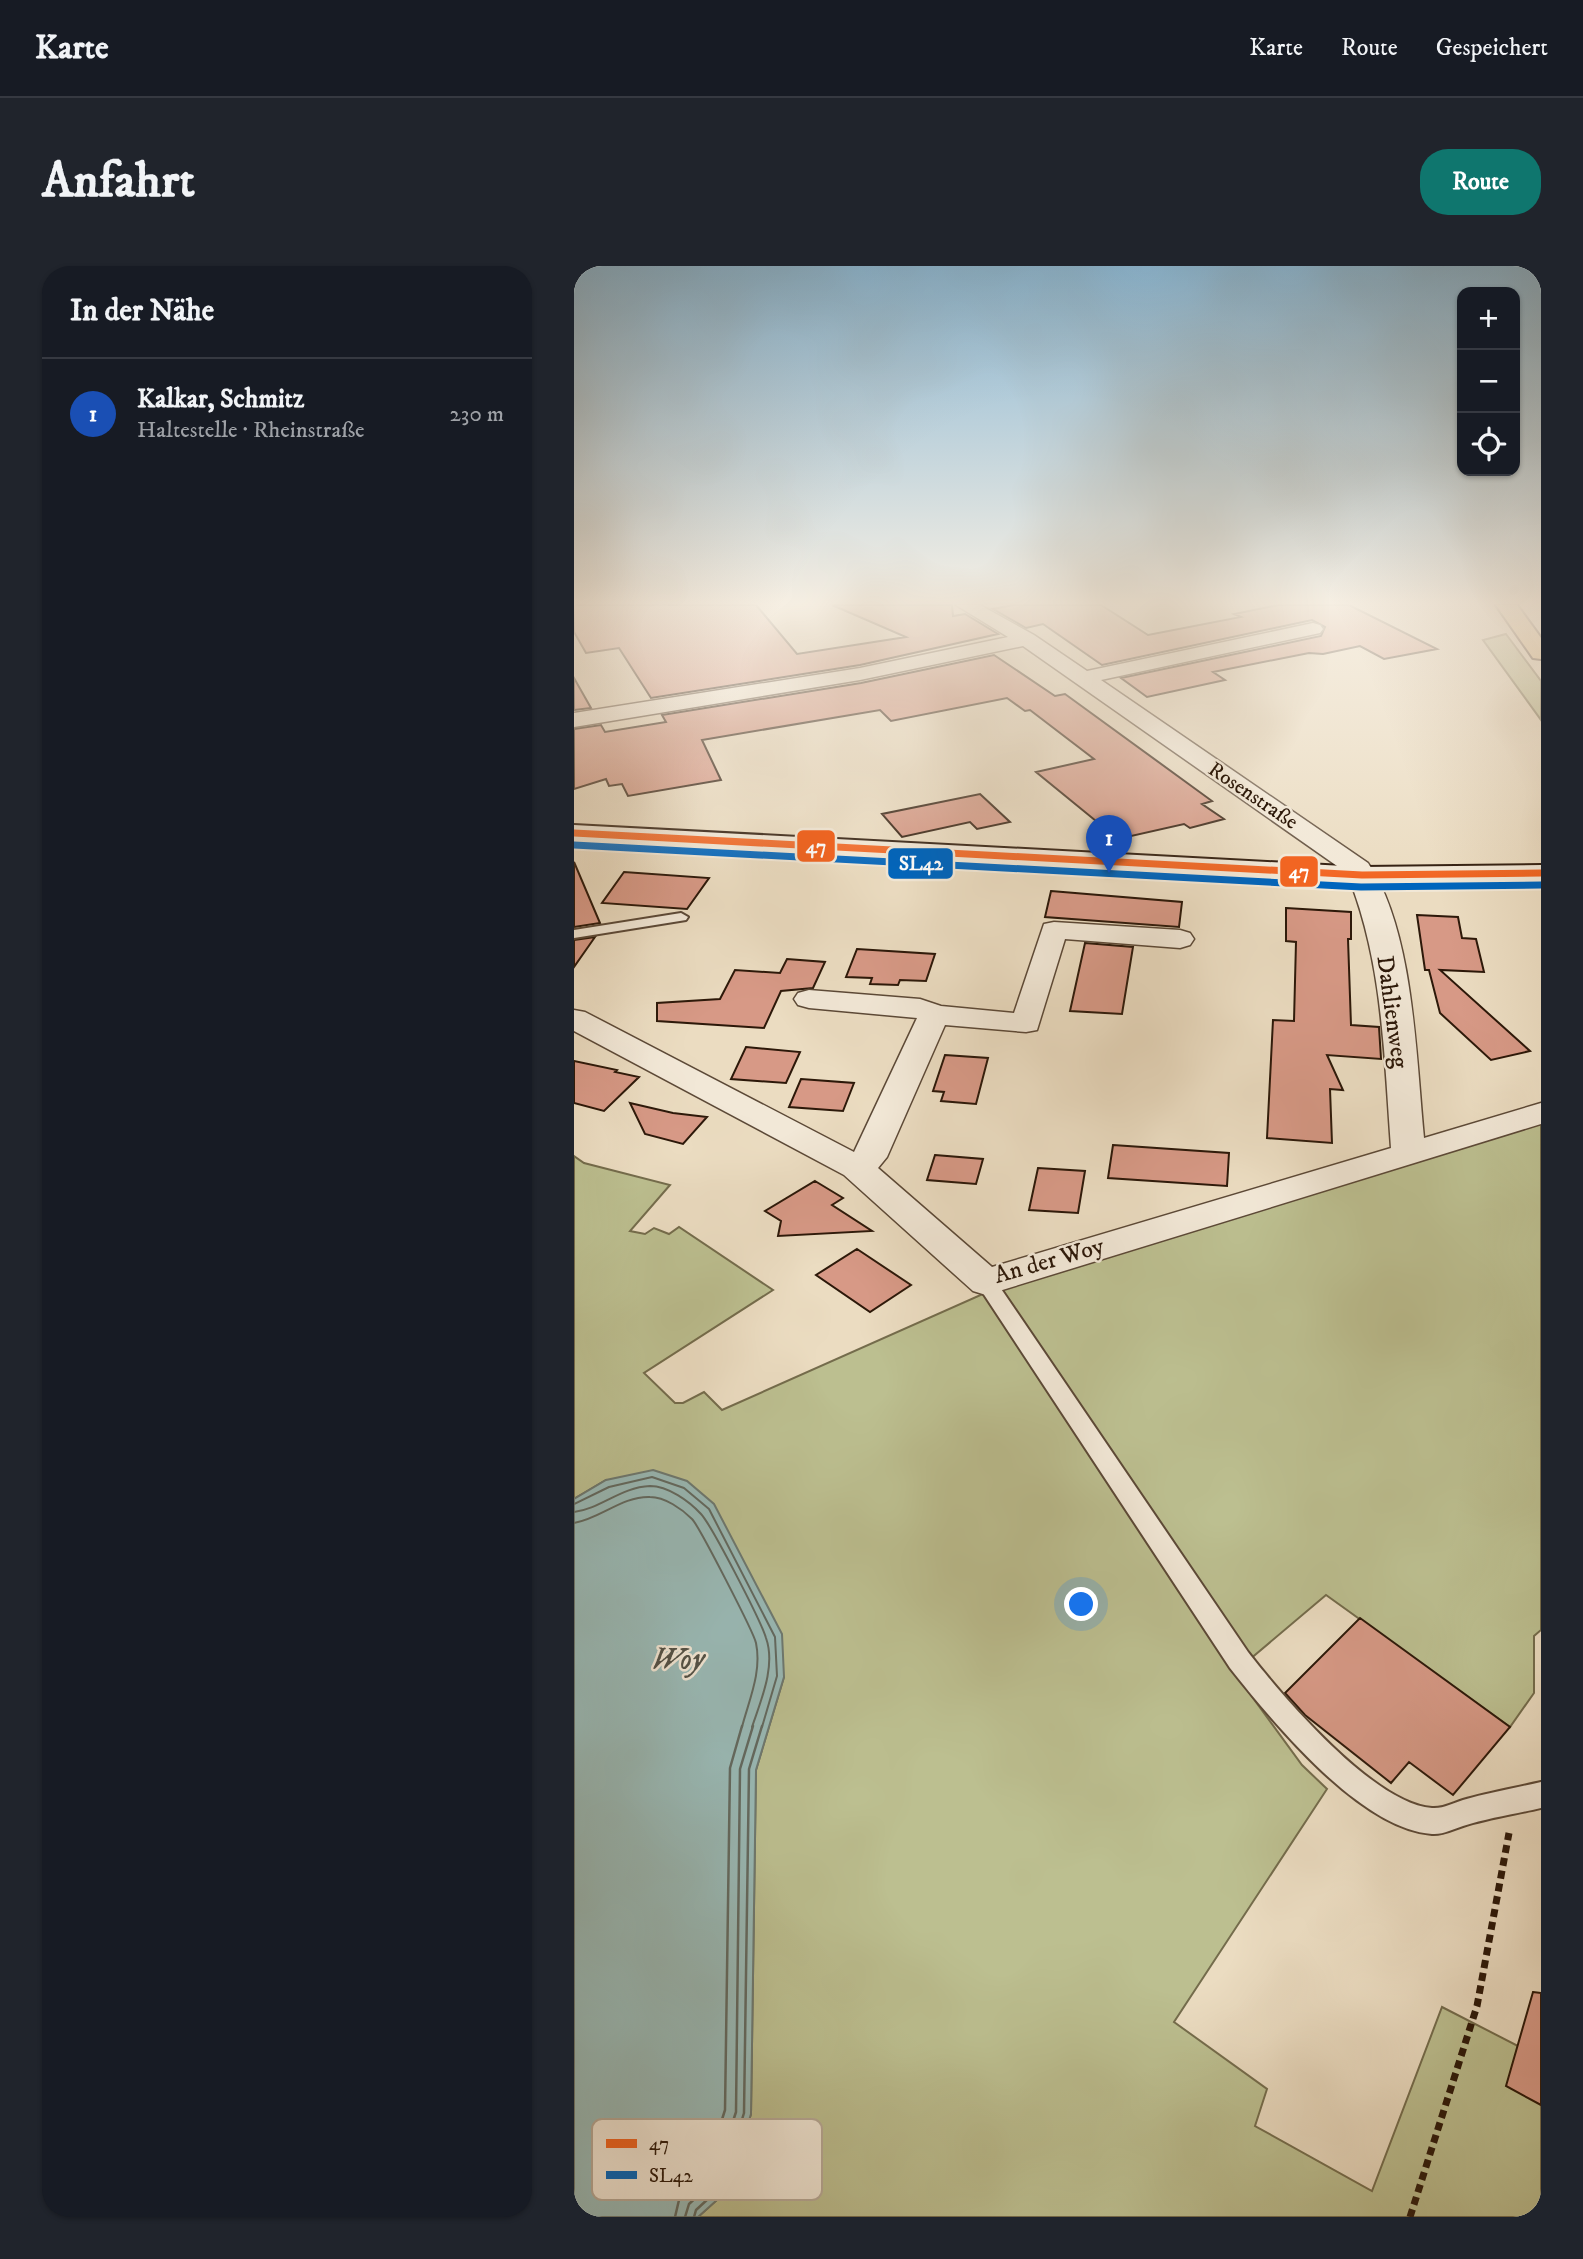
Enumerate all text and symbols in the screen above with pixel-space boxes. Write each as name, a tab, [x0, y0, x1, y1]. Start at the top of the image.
text: Karte	[35, 28, 109, 69]
text: Karte	[1249, 33, 1303, 63]
text: Route	[1341, 33, 1398, 63]
text: Gespeichert	[1436, 33, 1548, 63]
button: Route	[1420, 149, 1541, 215]
text: Anfahrt	[42, 151, 195, 213]
map controls	[1457, 287, 1520, 476]
button: +	[1457, 287, 1520, 350]
text: In der Nähe	[70, 293, 214, 330]
button: −	[1457, 350, 1520, 413]
text: Kalkar, Schmitz	[137, 383, 304, 416]
text: 1	[89, 400, 97, 429]
text: 230 m	[450, 400, 504, 429]
button: locate	[1457, 413, 1520, 476]
text: Haltestelle · Rheinstraße	[137, 416, 365, 445]
street label: Rosenstraße	[1203, 757, 1303, 836]
pin: 1	[1086, 815, 1132, 873]
line badge: 47	[796, 829, 836, 863]
text: 47	[806, 836, 826, 859]
line badge: SL42	[887, 847, 954, 880]
text: SL42	[899, 853, 944, 876]
line badge: 47	[1279, 855, 1319, 888]
text: 47	[1289, 861, 1309, 884]
street label: Dahlienweg	[1369, 954, 1415, 1071]
street label: An der Woy	[991, 1231, 1108, 1291]
your location	[1064, 1587, 1098, 1621]
water label: Woy	[651, 1640, 707, 1680]
legend	[592, 2119, 822, 2200]
text: 47	[649, 2133, 669, 2156]
text: SL42	[649, 2165, 694, 2188]

